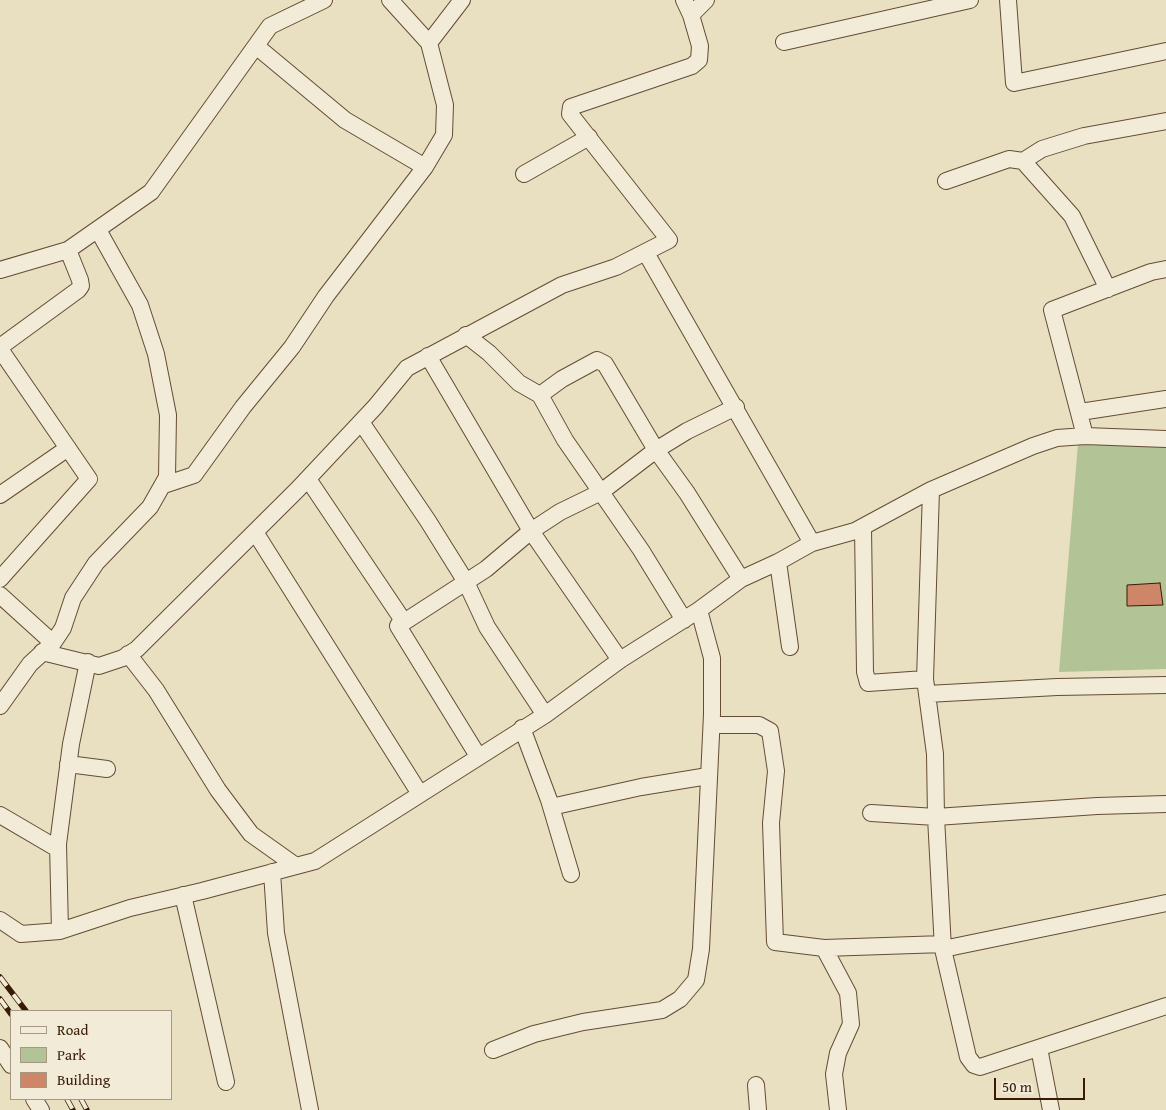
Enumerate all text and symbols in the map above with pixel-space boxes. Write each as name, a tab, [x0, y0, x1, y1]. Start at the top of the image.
legend	[10, 1010, 172, 1100]
text: Road	[57, 1019, 88, 1040]
text: Park	[57, 1044, 86, 1065]
scale bar	[996, 1068, 1087, 1100]
text: Building	[57, 1069, 110, 1090]
text: 50 m	[1002, 1076, 1032, 1097]

